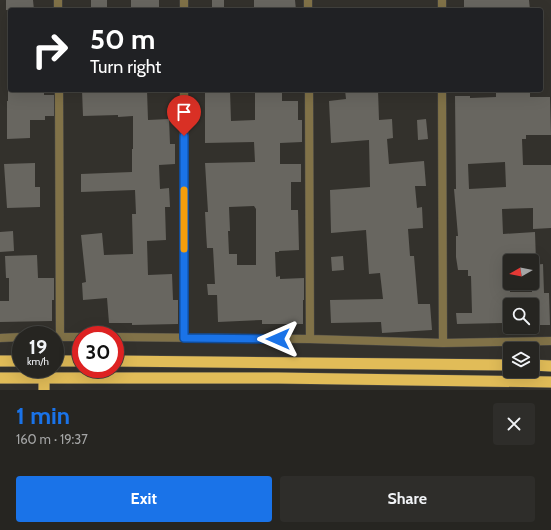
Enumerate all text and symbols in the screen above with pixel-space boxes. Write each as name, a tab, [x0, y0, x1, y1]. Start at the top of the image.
text: 50 m	[90, 22, 155, 56]
icon: right	[24, 24, 76, 76]
text: Turn right	[90, 56, 161, 78]
pin	[167, 95, 201, 136]
icon: arrive	[173, 101, 195, 123]
north arrow	[503, 254, 539, 290]
map controls	[503, 254, 539, 378]
button: search	[503, 298, 539, 334]
position arrow	[257, 318, 299, 360]
speed limit sign: 30	[72, 326, 124, 378]
text: 19	[29, 335, 47, 359]
button: layers	[503, 342, 539, 378]
text: km/h	[27, 355, 49, 368]
text: 1 min	[16, 401, 70, 430]
button: close	[493, 403, 535, 445]
text: 160 m · 19:37	[16, 431, 88, 447]
button: Exit	[16, 476, 272, 522]
button: Share	[280, 476, 535, 522]

